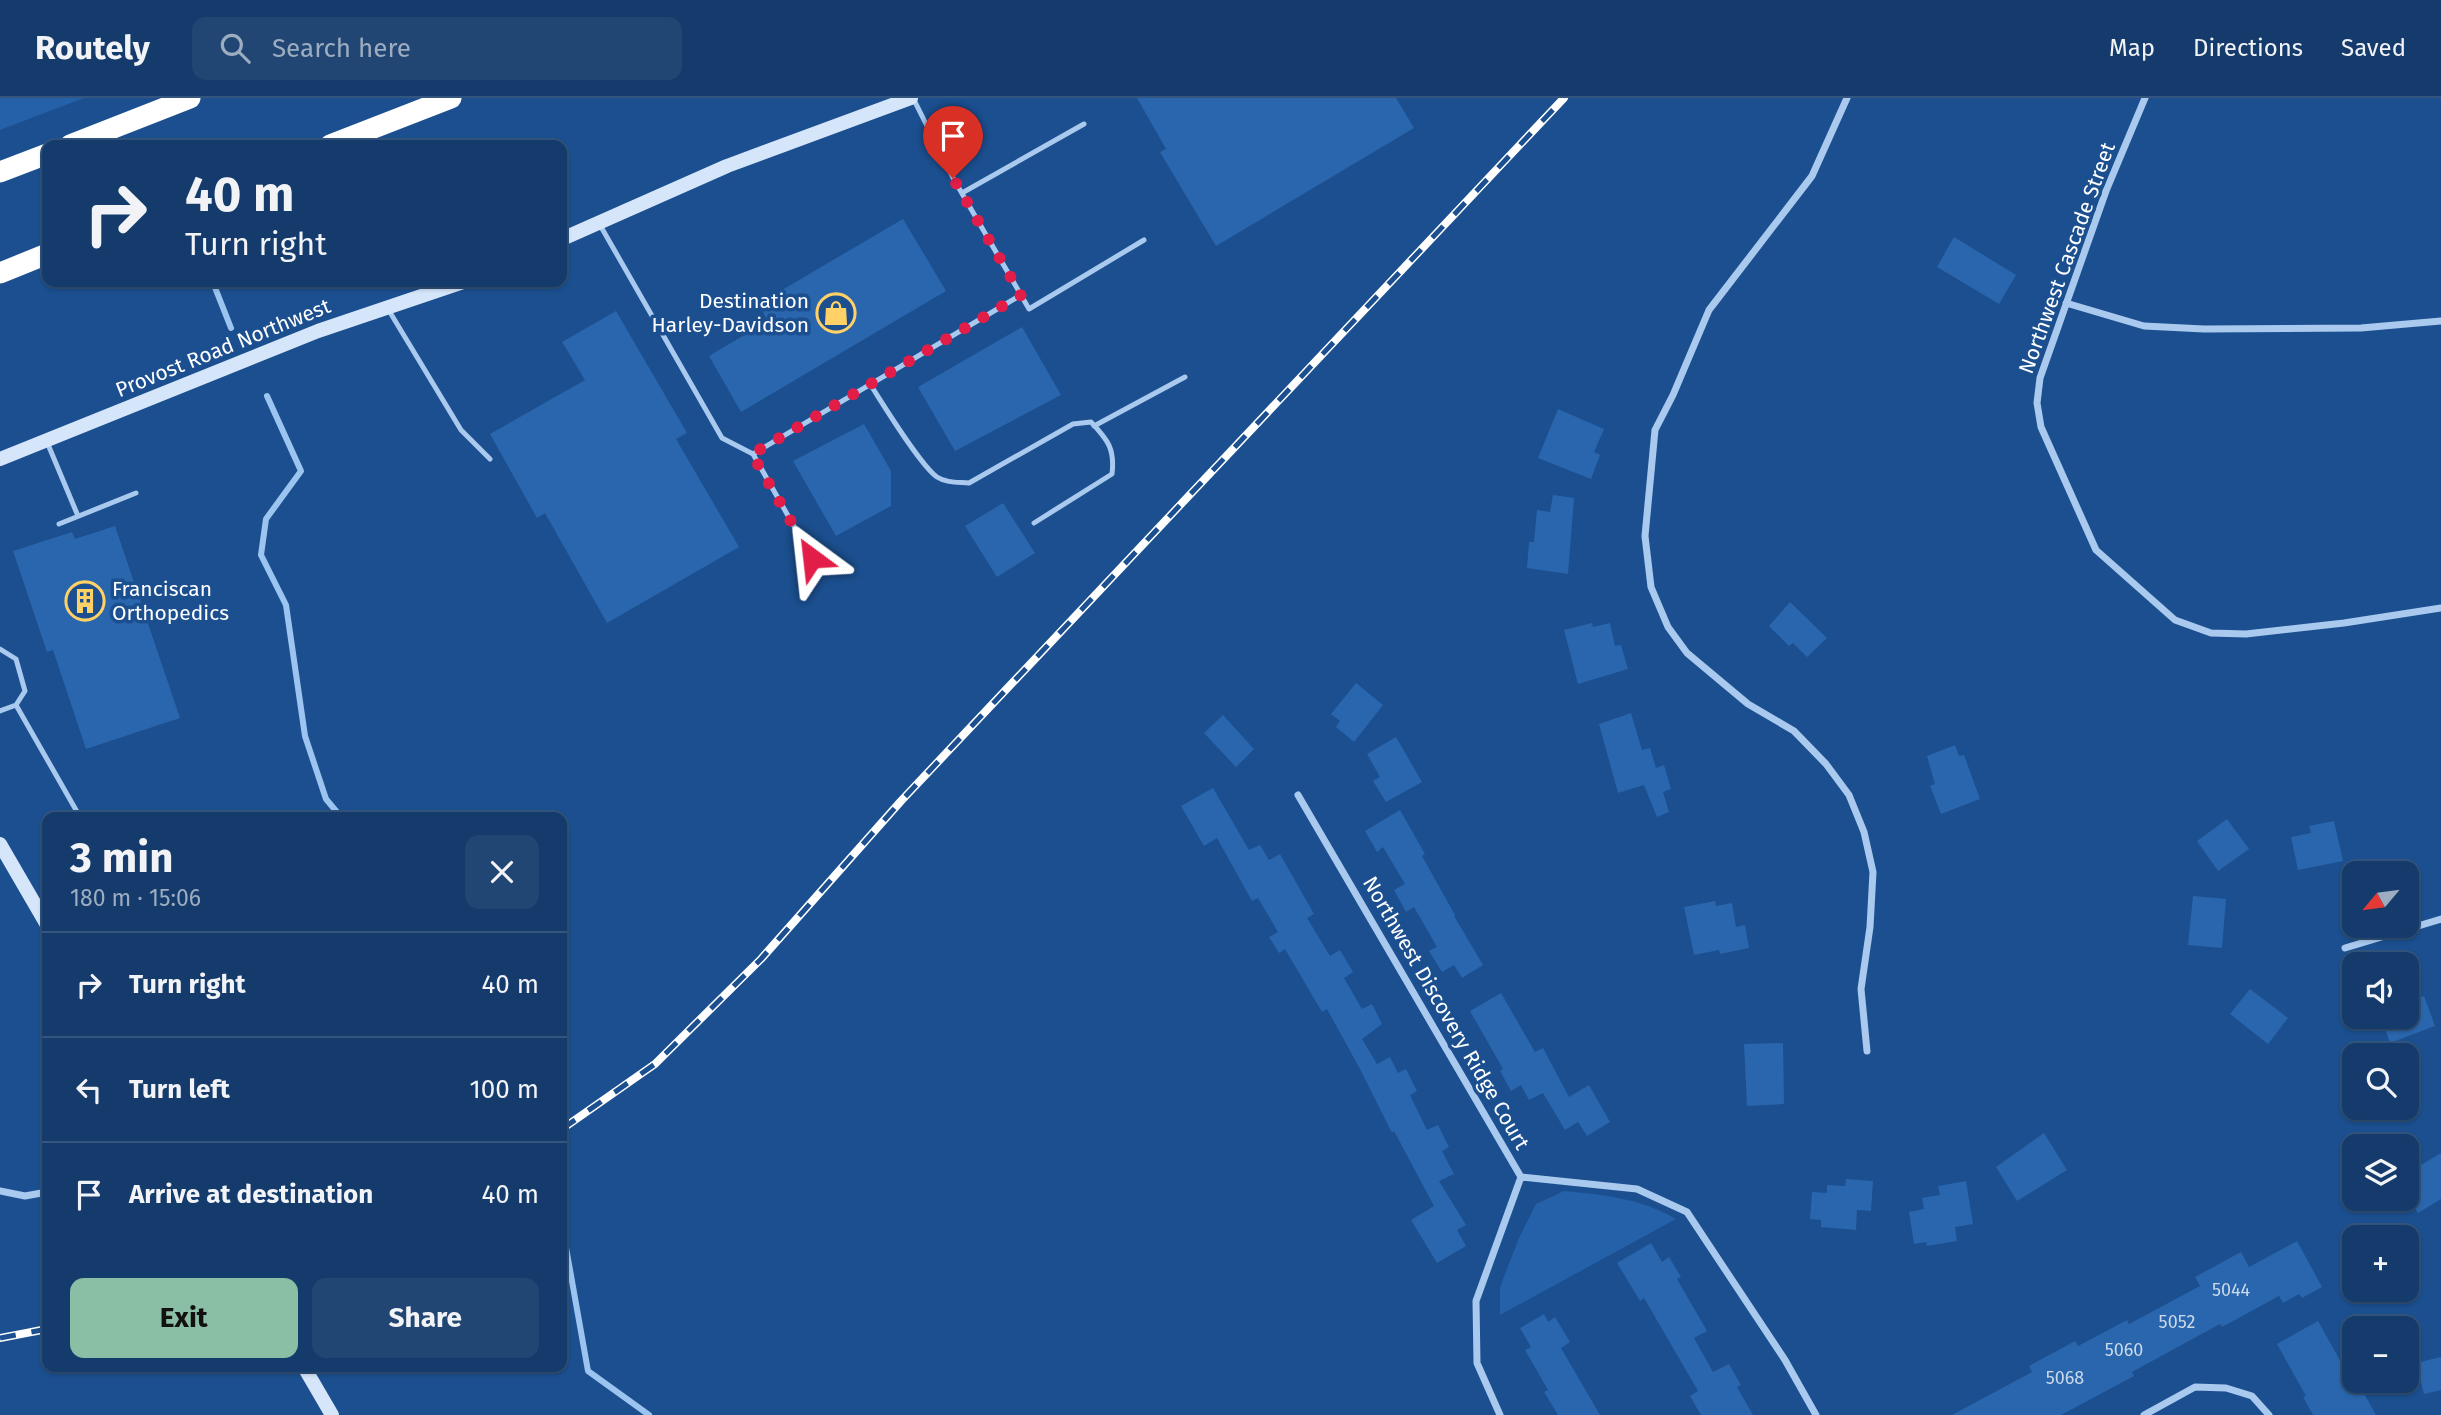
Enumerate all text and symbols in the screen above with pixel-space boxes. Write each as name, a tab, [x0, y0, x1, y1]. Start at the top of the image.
search box	[192, 17, 682, 80]
text: Routely	[35, 28, 150, 68]
icon: search	[216, 29, 254, 67]
text: Search here	[272, 33, 411, 64]
text: Map	[2109, 34, 2155, 62]
text: Directions	[2193, 34, 2303, 62]
text: Saved	[2341, 34, 2406, 62]
pin	[923, 106, 983, 178]
icon: arrive	[934, 117, 972, 155]
street label: Northwest Cascade Street	[2013, 138, 2121, 377]
text: 40 m	[185, 165, 294, 224]
icon: right	[70, 168, 161, 259]
text: Turn right	[185, 225, 327, 263]
place label: Destination Harley-Davidson	[652, 288, 809, 338]
shop icon: Destination Harley-Davidson	[815, 292, 857, 334]
street label: Provost Road Northwest	[112, 293, 335, 403]
position arrow	[775, 521, 849, 595]
place label: Franciscan Orthopedics	[112, 576, 229, 626]
building icon: Franciscan Orthopedics	[64, 580, 106, 622]
text: 3 min	[70, 833, 173, 883]
button: close	[465, 835, 539, 909]
north arrow	[2342, 861, 2418, 938]
map controls	[2342, 861, 2419, 1393]
street label: Northwest Discovery Ridge Court	[1357, 872, 1535, 1155]
text: 180 m · 15:06	[70, 884, 201, 912]
button: sound	[2342, 952, 2419, 1029]
icon: right	[70, 966, 108, 1004]
text: Turn right	[129, 969, 246, 1000]
text: 40 m	[481, 969, 539, 1000]
button: search	[2342, 1043, 2419, 1120]
icon: left	[70, 1071, 108, 1109]
text: Turn left	[129, 1074, 230, 1105]
text: 100 m	[470, 1074, 539, 1105]
button: layers	[2342, 1134, 2419, 1211]
icon: arrive	[70, 1176, 108, 1214]
text: Arrive at destination	[129, 1179, 373, 1210]
text: 40 m	[481, 1179, 539, 1210]
button: +	[2342, 1225, 2419, 1302]
button: Exit	[70, 1278, 298, 1358]
button: Share	[312, 1278, 539, 1358]
house number: 5044	[2212, 1279, 2251, 1301]
house number: 5052	[2159, 1311, 2195, 1333]
button: −	[2342, 1316, 2419, 1393]
house number: 5060	[2105, 1339, 2143, 1361]
house number: 5068	[2046, 1367, 2084, 1389]

